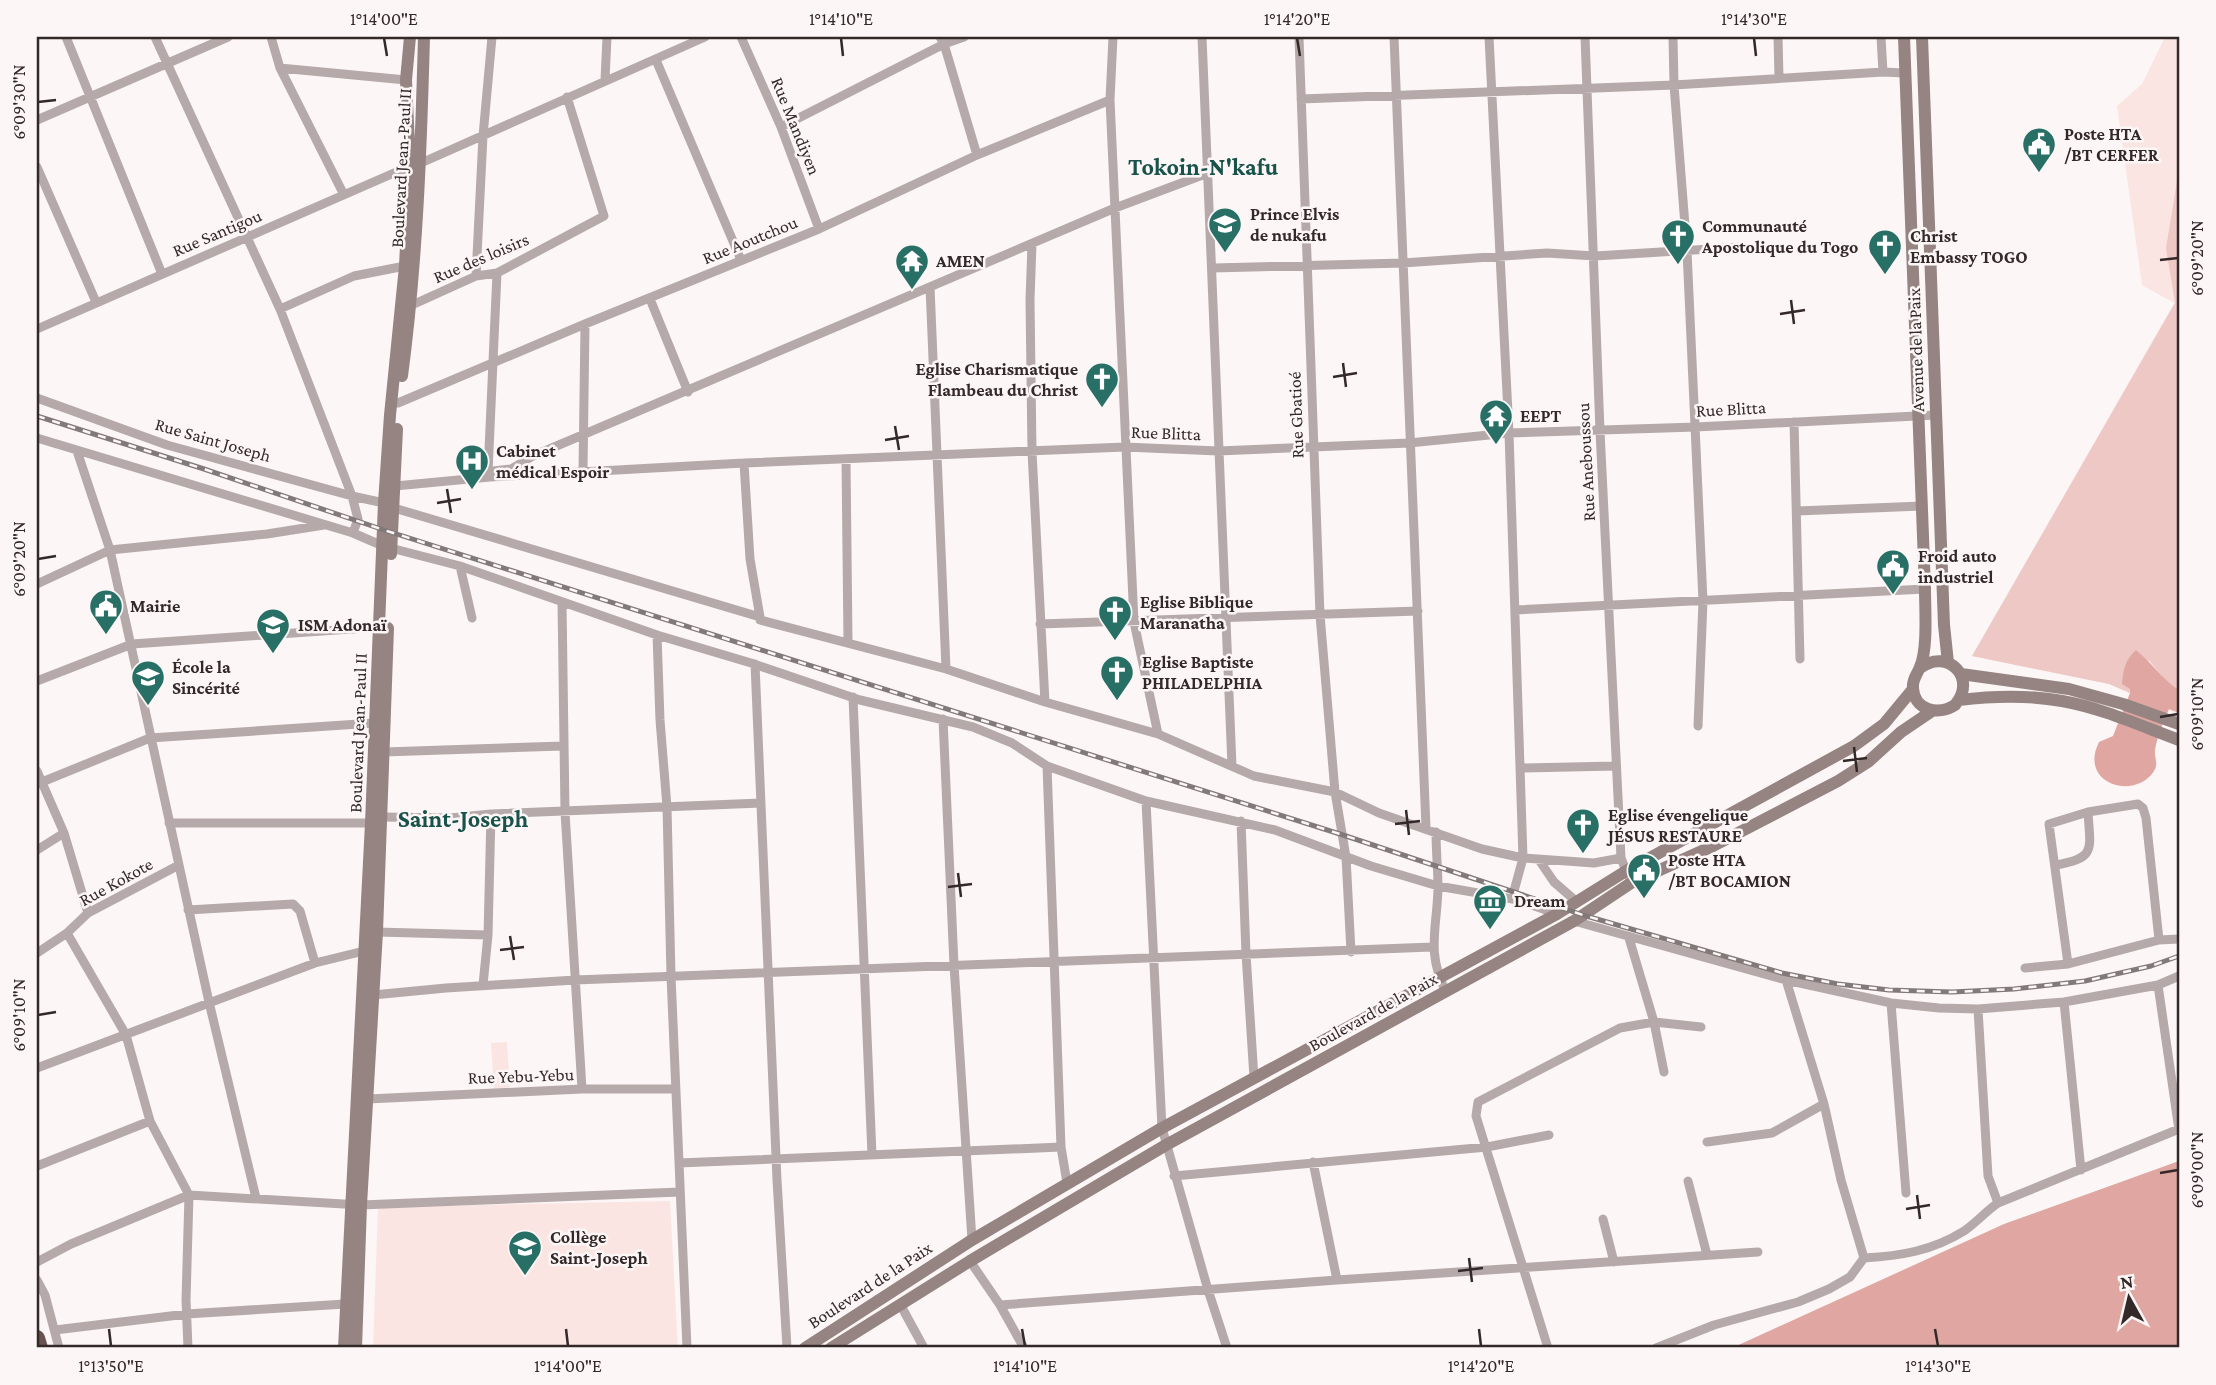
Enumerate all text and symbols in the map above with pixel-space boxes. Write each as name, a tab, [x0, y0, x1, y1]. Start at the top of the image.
text: 1°14'00"E	[350, 9, 418, 29]
text: 1°14'10"E	[809, 9, 873, 29]
text: 1°14'20"E	[1264, 9, 1331, 29]
text: 1°14'30"E	[1721, 9, 1787, 29]
text: 6°09'30"N	[9, 64, 29, 140]
street label: Rue Mandiyen	[767, 74, 825, 178]
street label: Boulevard Jean-Paul II	[387, 88, 415, 248]
place label: Poste HTA /BT CERFER	[2064, 124, 2160, 165]
public building icon: Poste HTA /BT CERFER	[2020, 125, 2058, 174]
district label: Tokoin-N'kafu	[1128, 153, 1278, 180]
place label: Prince Elvis de nukafu	[1250, 204, 1339, 245]
street label: Rue Santigou	[169, 205, 265, 261]
school or university icon: Prince Elvis de nukafu	[1206, 205, 1244, 254]
street label: Rue Aoutchou	[700, 212, 801, 268]
place label: Communauté Apostolique du Togo	[1701, 216, 1858, 257]
church icon: Communauté Apostolique du Togo	[1659, 217, 1697, 266]
text: 6°09'20"N	[2187, 220, 2207, 296]
place label: Christ Embassy TOGO	[1910, 226, 2028, 267]
church icon: Christ Embassy TOGO	[1866, 227, 1904, 276]
street label: Rue des loisirs	[430, 229, 532, 287]
temple icon: AMEN	[893, 242, 931, 291]
place label: AMEN	[935, 251, 985, 271]
street label: Avenue de la Paix	[1904, 287, 1928, 412]
place label: Eglise Charismatique Flambeau du Christ	[915, 359, 1079, 400]
church icon: Eglise Charismatique Flambeau du Christ	[1083, 360, 1121, 409]
street label: Rue Gbatioé	[1284, 371, 1308, 459]
temple icon: EEPT	[1477, 397, 1515, 446]
street label: Rue Blitta	[1696, 397, 1766, 421]
street label: Rue Aneboussou	[1573, 402, 1599, 522]
place label: EEPT	[1520, 406, 1561, 426]
street label: Rue Saint Joseph	[153, 414, 273, 466]
street label: Rue Blitta	[1131, 422, 1201, 444]
place label: Cabinet médical Espoir	[496, 441, 609, 482]
hospital icon: Cabinet médical Espoir	[453, 442, 491, 491]
text: 6°09'20"N	[9, 521, 29, 597]
place label: Froid auto industriel	[1918, 546, 1997, 587]
public building icon: Froid auto industriel	[1874, 547, 1912, 596]
public building icon: Mairie	[87, 587, 125, 636]
place label: Eglise Biblique Maranatha	[1140, 592, 1253, 633]
church icon: Eglise Biblique Maranatha	[1096, 593, 1134, 642]
place label: Mairie	[130, 596, 180, 616]
school or university icon: ISM Adonaï	[254, 606, 292, 655]
place label: ISM Adonaï	[298, 615, 387, 635]
place label: Eglise Baptiste PHILADELPHIA	[1142, 652, 1263, 693]
street label: Boulevard Jean-Paul II	[345, 653, 371, 813]
church icon: Eglise Baptiste PHILADELPHIA	[1098, 653, 1136, 702]
place label: École la Sincérité	[172, 657, 240, 698]
school or university icon: École la Sincérité	[129, 658, 167, 707]
text: 6°09'10"N	[2187, 677, 2207, 751]
district label: Saint-Joseph	[398, 805, 528, 832]
place label: Eglise évengelique JÉSUS RESTAURE	[1606, 805, 1748, 846]
church icon: Eglise évengelique JÉSUS RESTAURE	[1564, 806, 1602, 855]
place label: Poste HTA /BT BOCAMION	[1668, 850, 1791, 891]
public building icon: Poste HTA /BT BOCAMION	[1625, 851, 1663, 900]
street label: Rue Kokote	[76, 854, 156, 910]
museum icon: Dream	[1471, 882, 1509, 931]
place label: Dream	[1514, 891, 1566, 911]
street label: Boulevard de la Paix	[1305, 968, 1441, 1056]
text: 6°09'10"N	[9, 978, 29, 1052]
street label: Rue Yebu-Yebu	[467, 1064, 575, 1088]
text: 6°09'00"N	[2187, 1131, 2207, 1209]
place label: Collège Saint-Joseph	[550, 1227, 648, 1268]
school or university icon: Collège Saint-Joseph	[506, 1228, 544, 1277]
street label: Boulevard de la Paix	[804, 1237, 936, 1333]
north arrow	[2094, 1262, 2164, 1332]
text: N	[2119, 1270, 2135, 1293]
text: 1°13'50"E	[78, 1356, 144, 1376]
text: 1°14'00"E	[534, 1356, 602, 1376]
text: 1°14'10"E	[993, 1356, 1057, 1376]
text: 1°14'20"E	[1448, 1356, 1515, 1376]
text: 1°14'30"E	[1905, 1356, 1971, 1376]

